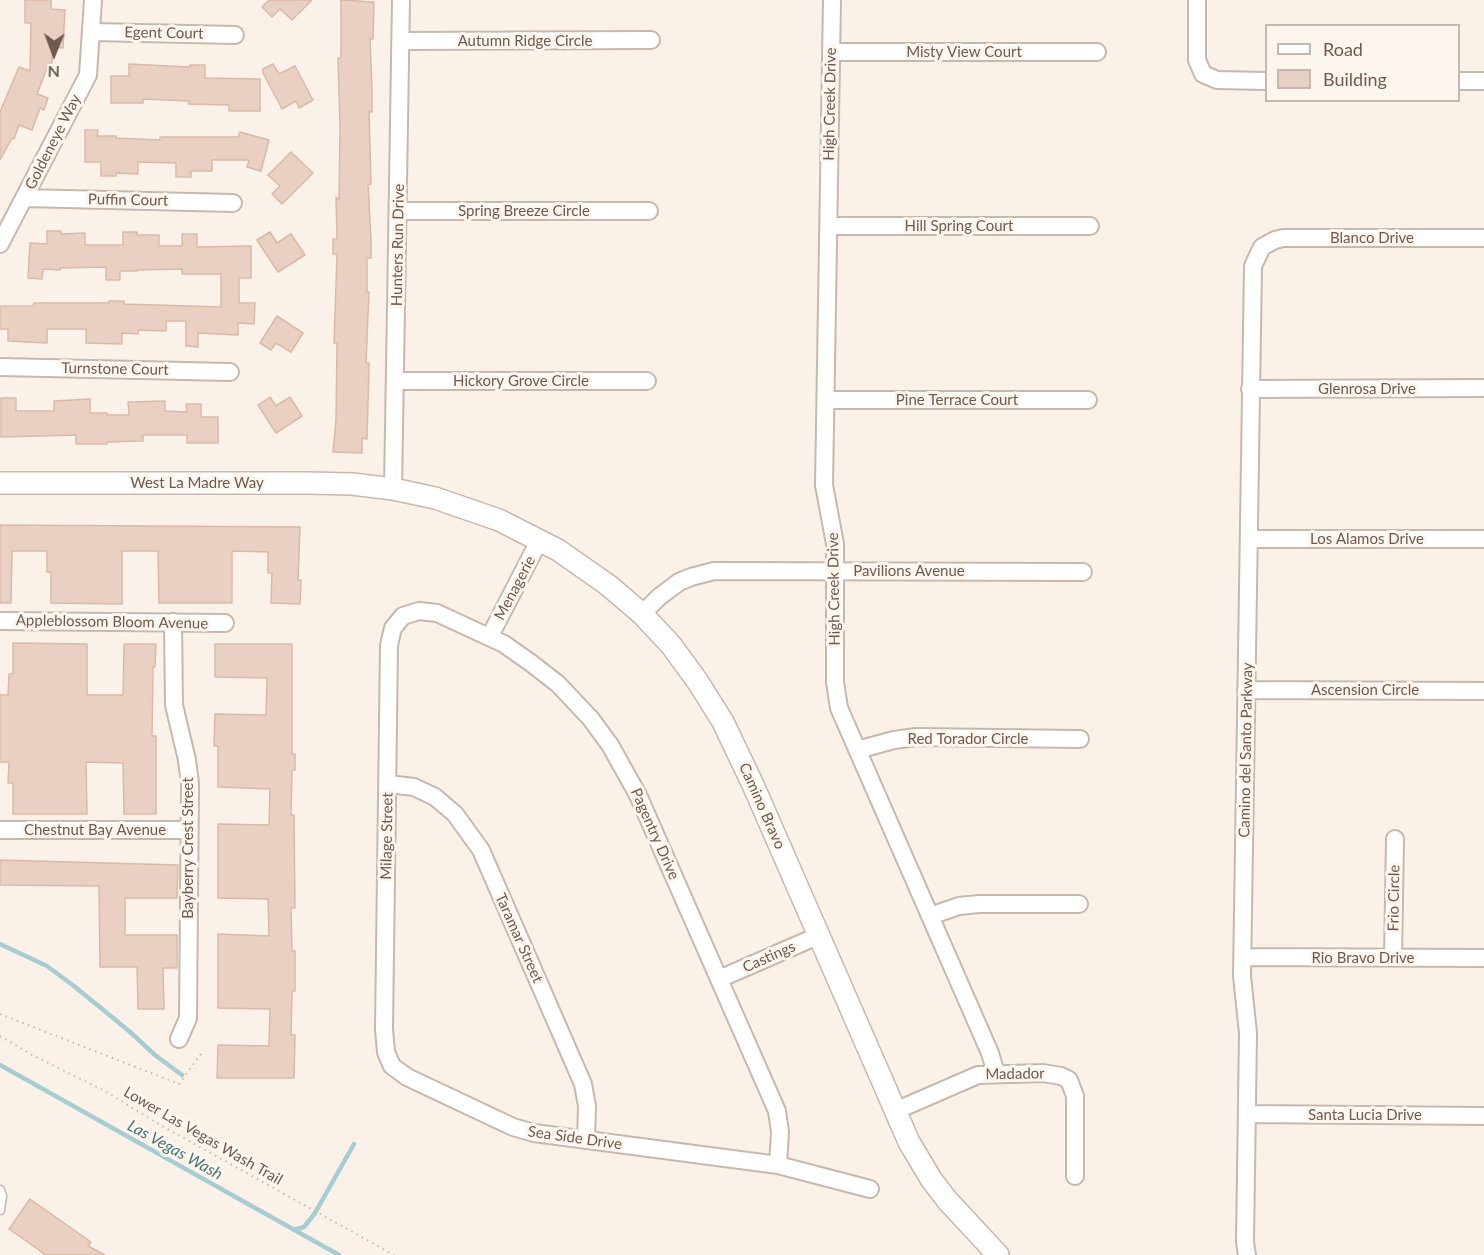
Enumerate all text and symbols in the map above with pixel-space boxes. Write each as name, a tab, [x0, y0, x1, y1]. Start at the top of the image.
street label: Egent Court	[124, 23, 204, 43]
north arrow	[24, 24, 84, 84]
legend	[1265, 24, 1460, 102]
street label: Autumn Ridge Circle	[458, 32, 592, 50]
text: Road	[1323, 38, 1363, 60]
street label: Misty View Court	[906, 43, 1022, 61]
street label: High Creek Drive	[820, 47, 840, 161]
text: N	[47, 63, 60, 82]
text: Building	[1323, 68, 1387, 90]
street label: Goldeneye Way	[21, 91, 85, 193]
street label: Hunters Run Drive	[388, 184, 408, 306]
street label: Puffin Court	[88, 190, 168, 210]
street label: Spring Breeze Circle	[458, 202, 590, 220]
street label: Hill Spring Court	[905, 217, 1013, 235]
street label: Blanco Drive	[1330, 229, 1414, 247]
street label: Turnstone Court	[61, 359, 169, 379]
street label: Hickory Grove Circle	[453, 372, 589, 390]
street label: Glenrosa Drive	[1318, 380, 1416, 398]
street label: Pine Terrace Court	[896, 391, 1018, 409]
street label: West La Madre Way	[130, 474, 264, 492]
street label: Los Alamos Drive	[1310, 530, 1424, 548]
street label: High Creek Drive	[824, 532, 844, 646]
street label: Menagerie	[491, 553, 539, 623]
street label: Pavilions Avenue	[853, 562, 965, 580]
street label: Appleblossom Bloom Avenue	[16, 611, 208, 633]
street label: Camino del Santo Parkway	[1235, 662, 1257, 838]
street label: Ascension Circle	[1311, 681, 1419, 699]
street label: Red Torador Circle	[908, 730, 1028, 748]
street label: Camino Bravo	[735, 760, 789, 852]
street label: Bayberry Crest Street	[179, 777, 197, 919]
street label: Pagentry Drive	[627, 785, 683, 883]
street label: Milage Street	[377, 792, 397, 880]
street label: Chestnut Bay Avenue	[24, 821, 166, 839]
street label: Frio Circle	[1384, 865, 1404, 931]
street label: Taramar Street	[491, 890, 547, 986]
street label: Castings	[740, 937, 798, 977]
street label: Rio Bravo Drive	[1311, 949, 1415, 967]
street label: Madador	[985, 1064, 1045, 1084]
street label: Lower Las Vegas Wash Trail	[120, 1083, 286, 1189]
street label: Santa Lucia Drive	[1308, 1106, 1422, 1124]
water label: Las Vegas Wash	[124, 1116, 226, 1184]
street label: Sea Side Drive	[527, 1122, 623, 1154]

